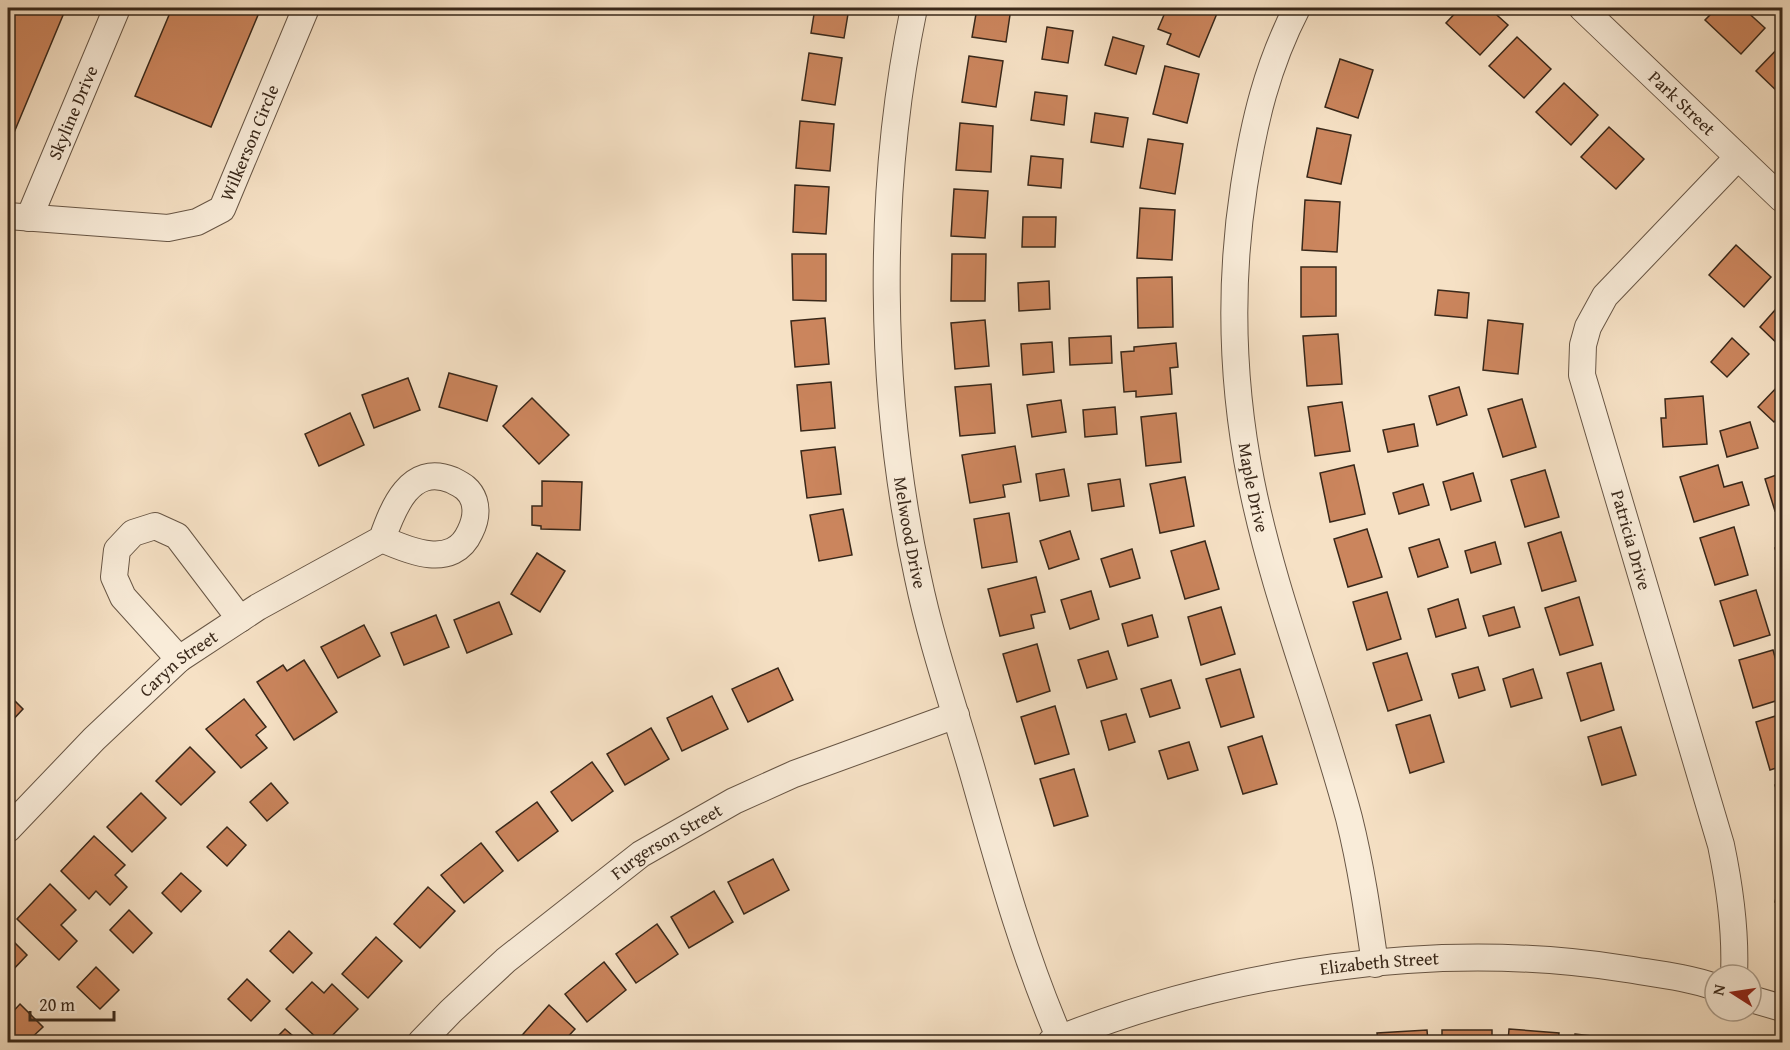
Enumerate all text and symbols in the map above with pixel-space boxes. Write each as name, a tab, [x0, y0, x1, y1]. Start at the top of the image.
street label: Skyline Drive	[41, 61, 104, 164]
street label: Park Street	[1642, 64, 1722, 142]
street label: Wilkerson Circle	[213, 80, 286, 205]
street label: Maple Drive	[1231, 441, 1276, 535]
street label: Melwood Drive	[887, 475, 934, 591]
street label: Patricia Drive	[1604, 487, 1659, 593]
street label: Caryn Street	[133, 623, 223, 703]
street label: Furgerson Street	[605, 796, 728, 886]
street label: Elizabeth Street	[1318, 944, 1440, 982]
north arrow	[1703, 963, 1763, 1023]
text: N	[1705, 982, 1731, 998]
scale bar	[30, 984, 114, 1022]
text: 20 m	[39, 991, 75, 1018]

